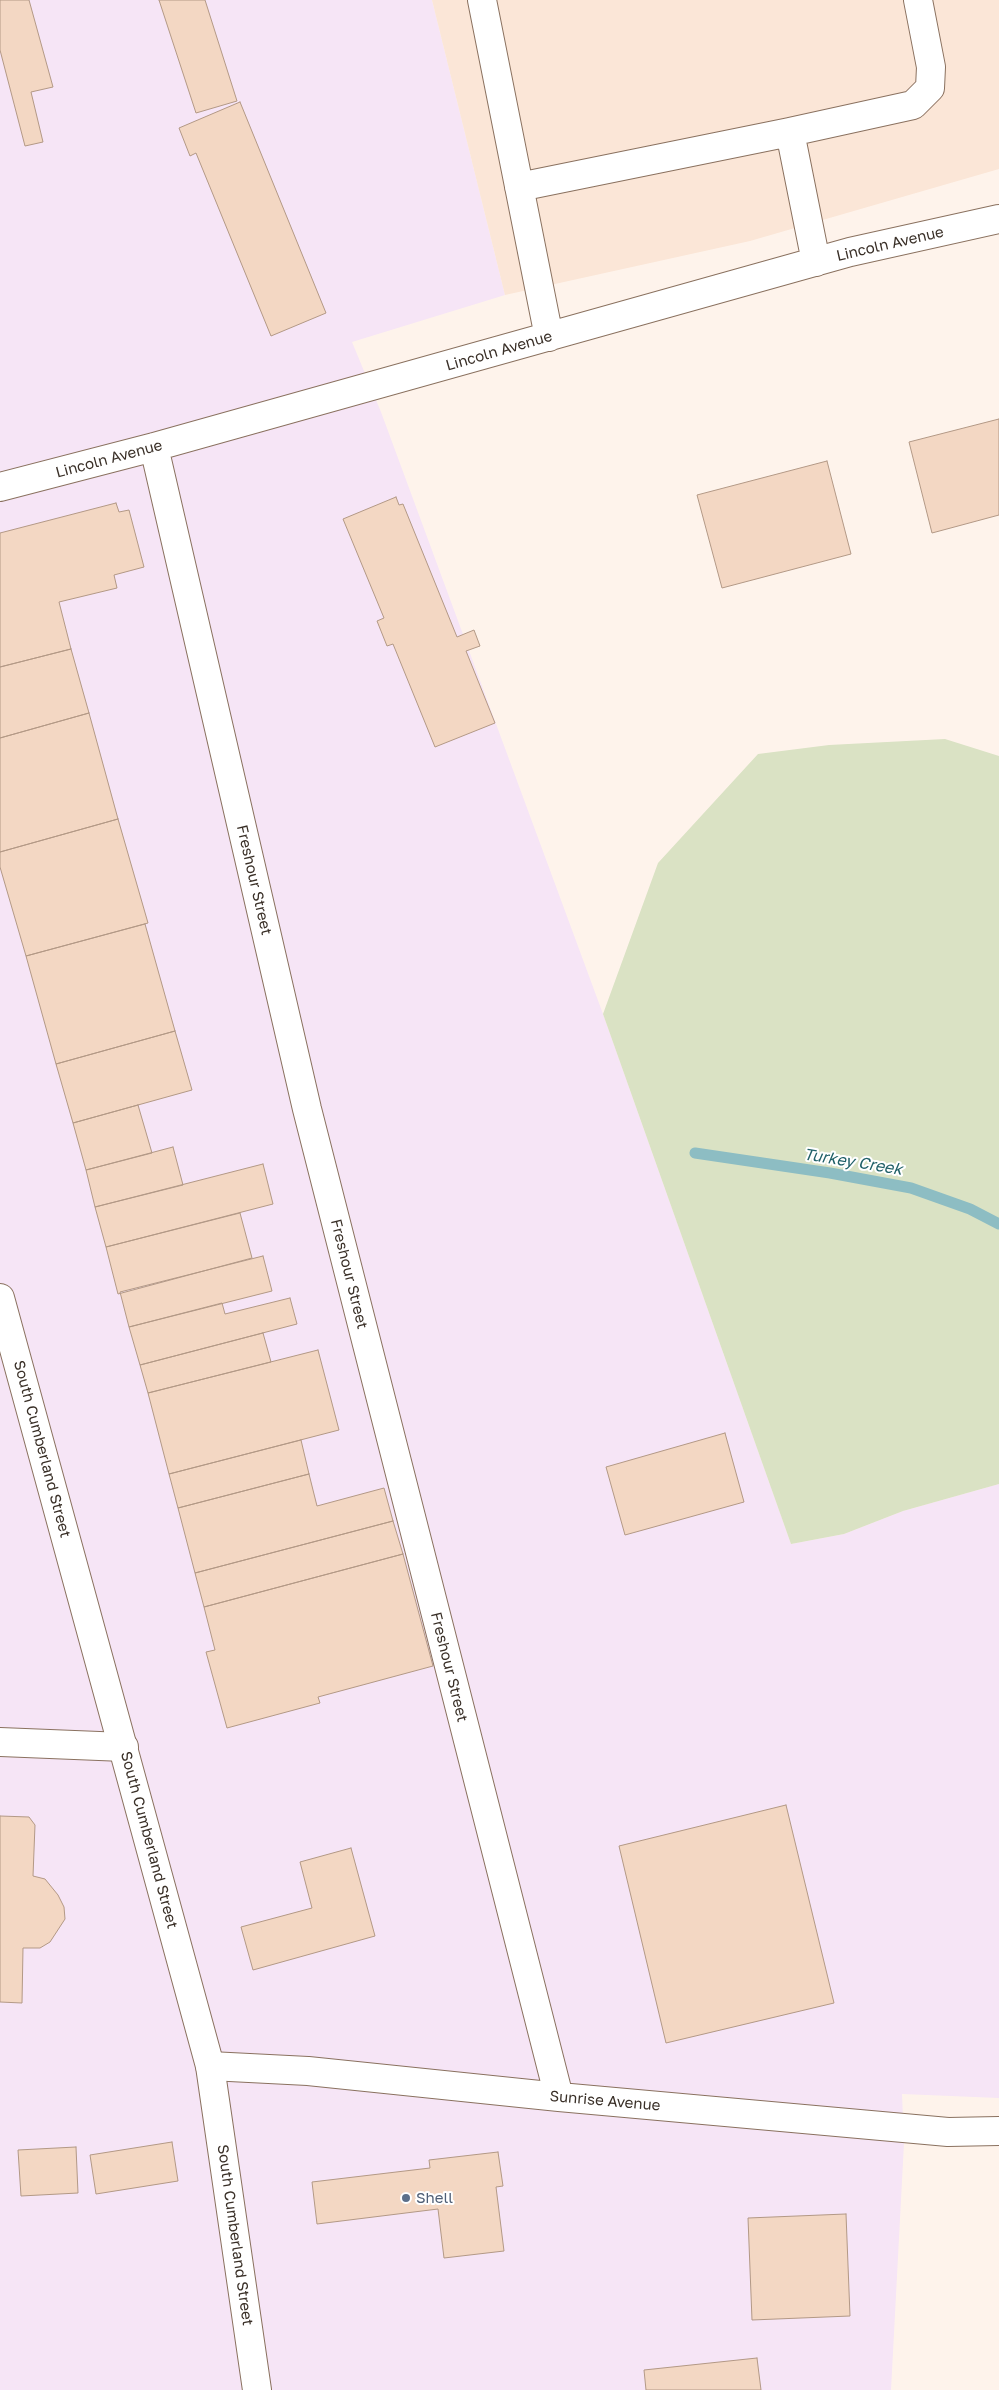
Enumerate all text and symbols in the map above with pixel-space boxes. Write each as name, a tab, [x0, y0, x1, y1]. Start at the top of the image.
street label: Lincoln Avenue	[835, 223, 945, 265]
street label: Lincoln Avenue	[444, 327, 554, 375]
street label: Lincoln Avenue	[54, 436, 164, 482]
street label: Freshour Street	[233, 823, 275, 937]
water label: Turkey Creek	[802, 1145, 904, 1179]
street label: Freshour Street	[327, 1217, 371, 1331]
street label: South Cumberland Street	[10, 1358, 74, 1540]
street label: Freshour Street	[427, 1610, 471, 1724]
street label: South Cumberland Street	[117, 1749, 181, 1931]
street label: Sunrise Avenue	[549, 2087, 661, 2115]
street label: South Cumberland Street	[213, 2143, 257, 2327]
place label: Shell	[416, 2189, 453, 2207]
marker: Shell	[400, 2192, 412, 2204]

